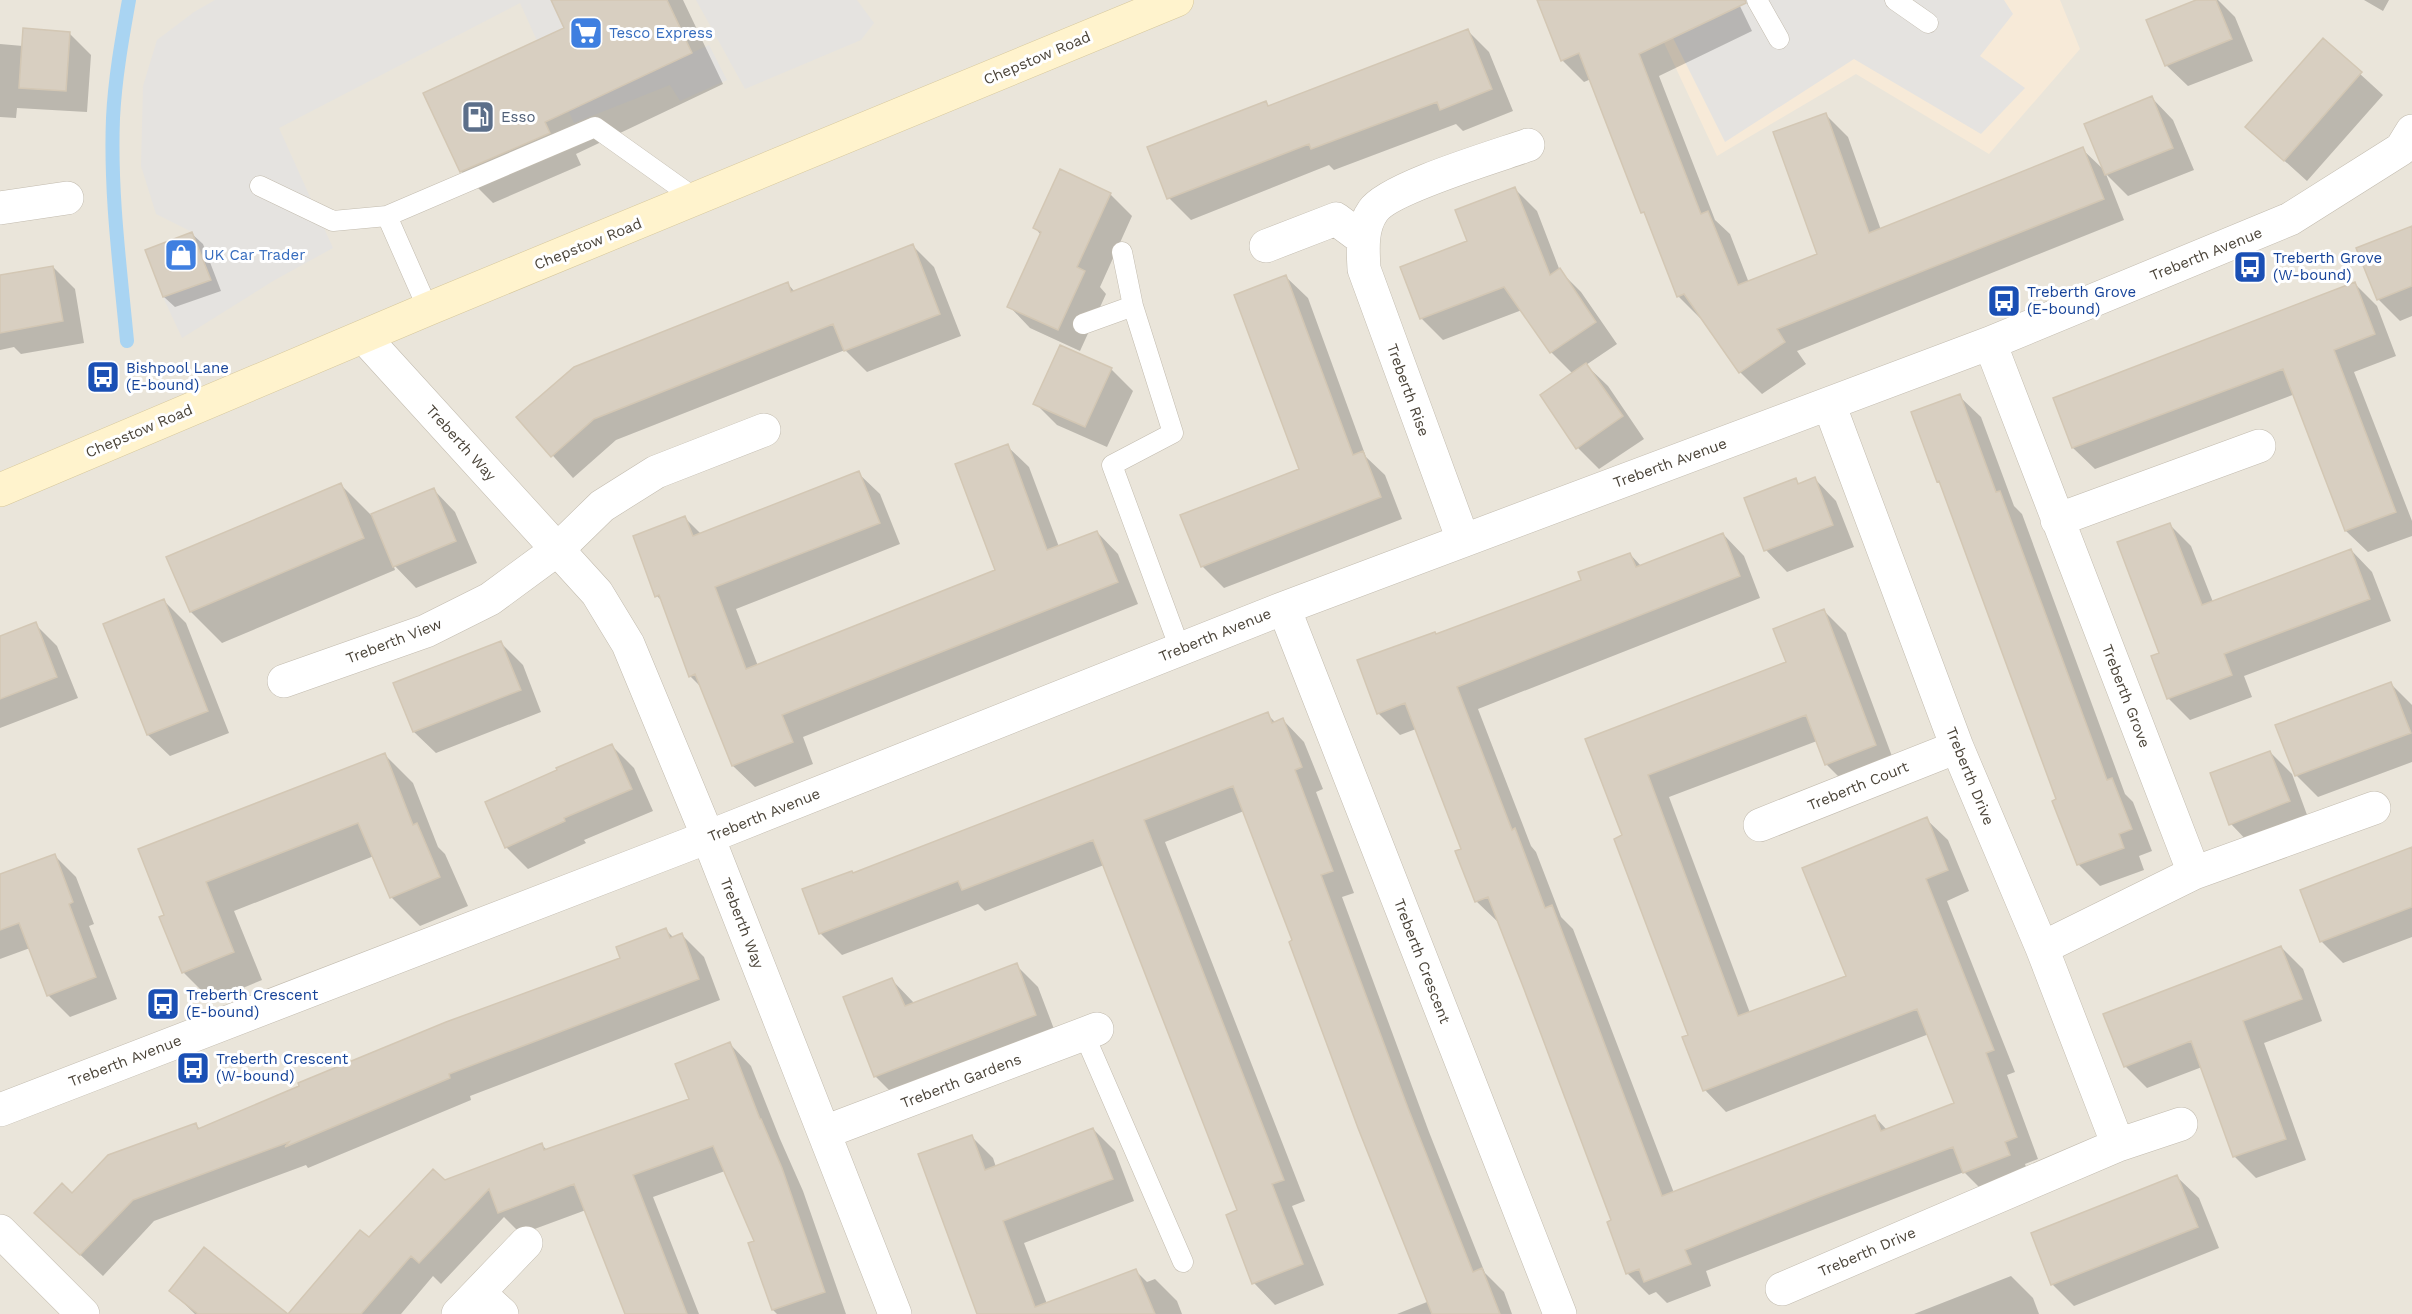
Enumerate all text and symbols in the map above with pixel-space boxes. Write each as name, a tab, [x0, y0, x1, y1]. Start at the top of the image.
supermarket icon: Tesco Express	[568, 15, 604, 51]
place label: Tesco Express	[609, 24, 713, 42]
street label: Chepstow Road	[981, 27, 1093, 89]
fuel station icon: Esso	[460, 99, 496, 135]
place label: Esso	[501, 108, 535, 126]
street label: Chepstow Road	[532, 214, 644, 274]
street label: Treberth Avenue	[2147, 223, 2265, 285]
shop icon: UK Car Trader	[163, 237, 199, 273]
place label: UK Car Trader	[204, 246, 305, 264]
bus stop icon: Treberth Grove (W-bound)	[2232, 249, 2268, 285]
place label: Treberth Grove (W-bound)	[2273, 249, 2382, 284]
bus stop icon: Treberth Grove (E-bound)	[1986, 283, 2022, 319]
place label: Treberth Grove (E-bound)	[2027, 283, 2136, 318]
street label: Treberth Rise	[1383, 341, 1433, 439]
bus stop icon: Bishpool Lane (E-bound)	[85, 359, 121, 395]
place label: Bishpool Lane (E-bound)	[126, 359, 229, 394]
street label: Chepstow Road	[83, 400, 195, 462]
street label: Treberth Way	[422, 401, 500, 485]
street label: Treberth Avenue	[1611, 434, 1729, 492]
street label: Treberth Avenue	[1156, 604, 1274, 666]
street label: Treberth View	[344, 614, 445, 668]
street label: Treberth Grove	[2098, 642, 2154, 750]
street label: Treberth Drive	[1942, 724, 1998, 828]
street label: Treberth Court	[1805, 757, 1912, 814]
street label: Treberth Avenue	[705, 784, 823, 846]
street label: Treberth Way	[716, 875, 768, 971]
street label: Treberth Crescent	[1390, 896, 1454, 1027]
bus stop icon: Treberth Crescent (E-bound)	[145, 986, 181, 1022]
place label: Treberth Crescent (E-bound)	[186, 986, 319, 1021]
street label: Treberth Avenue	[66, 1031, 184, 1091]
bus stop icon: Treberth Crescent (W-bound)	[175, 1050, 211, 1086]
place label: Treberth Crescent (W-bound)	[216, 1050, 349, 1085]
street label: Treberth Gardens	[898, 1050, 1024, 1112]
street label: Treberth Drive	[1815, 1223, 1919, 1281]

